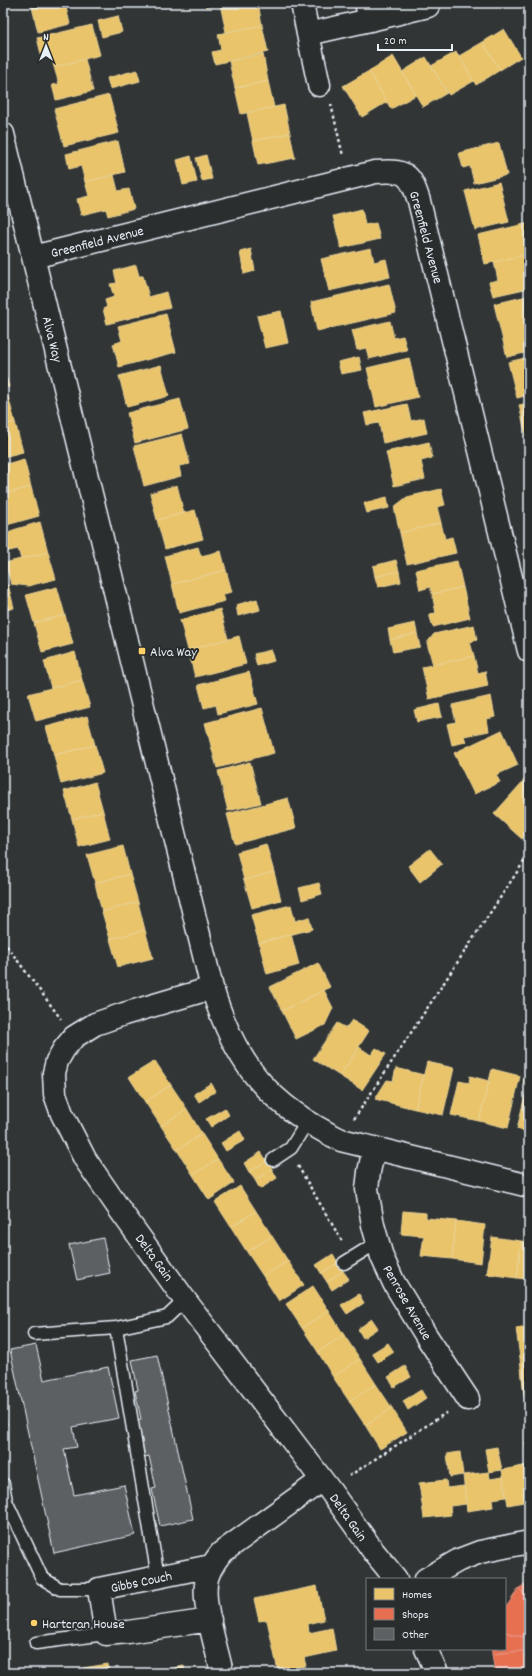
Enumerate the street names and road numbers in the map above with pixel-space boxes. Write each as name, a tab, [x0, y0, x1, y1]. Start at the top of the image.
street label: Greenfield Avenue	[403, 189, 447, 286]
street label: Greenfield Avenue	[49, 222, 146, 264]
street label: Alva Way	[36, 314, 67, 365]
street label: Delta Gain	[129, 1230, 177, 1286]
street label: Penrose Avenue	[377, 1262, 436, 1344]
street label: Delta Gain	[324, 1490, 371, 1546]
street label: Gibbs Couch	[109, 1567, 174, 1599]

